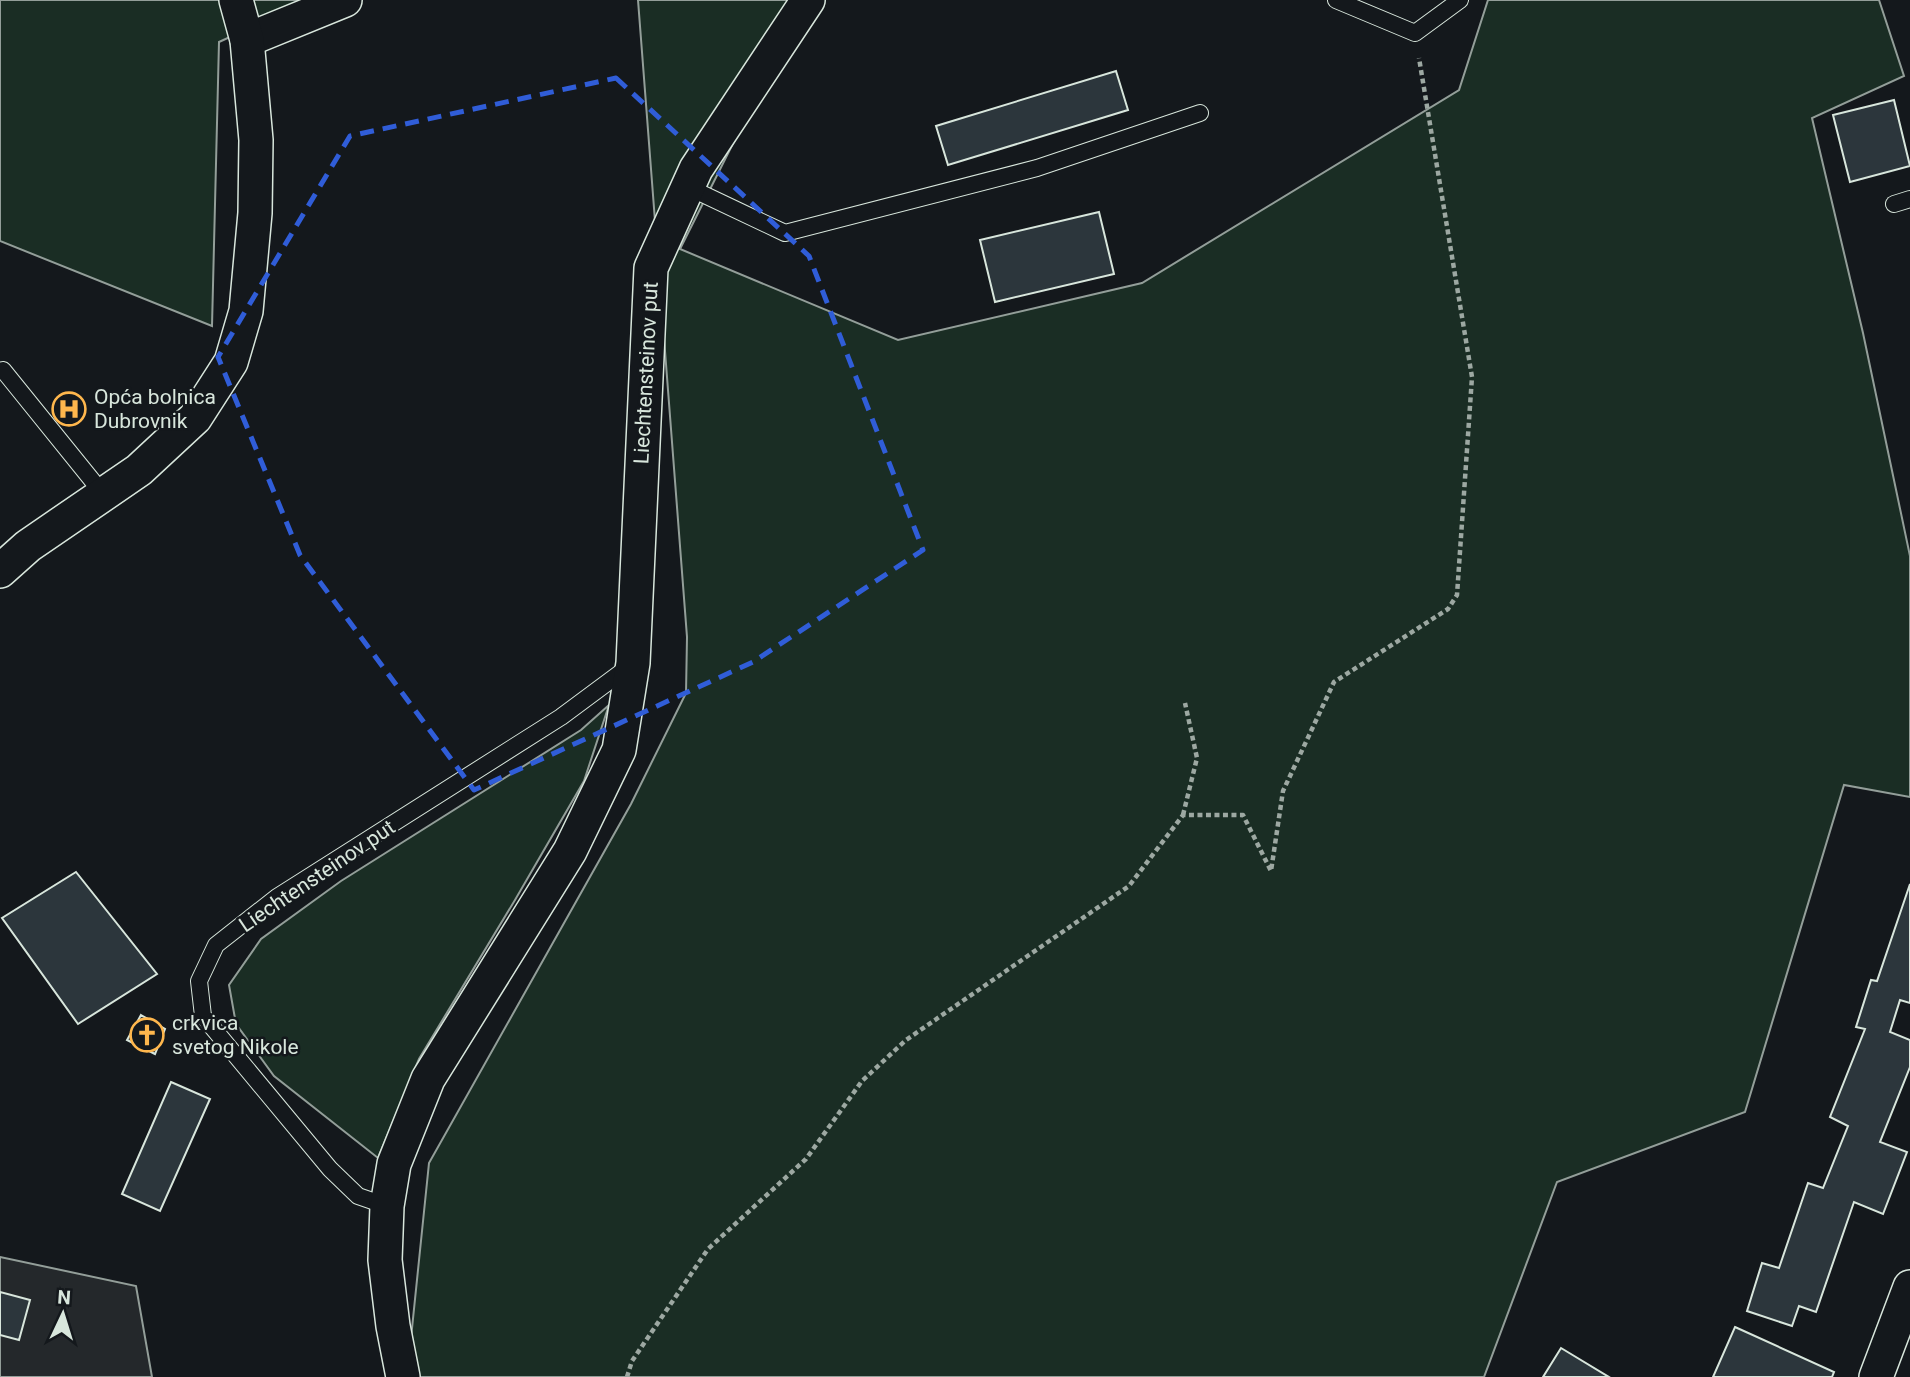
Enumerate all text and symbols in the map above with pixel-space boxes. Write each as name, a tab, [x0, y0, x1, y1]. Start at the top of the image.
street label: Liechtensteinov put	[629, 281, 663, 465]
place label: Opća bolnica Dubrovnik	[94, 385, 216, 433]
hospital icon: Opća bolnica Dubrovnik	[50, 390, 88, 428]
street label: Liechtensteinov put	[235, 815, 400, 937]
place label: crkvica svetog Nikole	[172, 1011, 299, 1059]
church icon: crkvica svetog Nikole	[128, 1016, 166, 1054]
north arrow	[28, 1279, 98, 1349]
text: N	[57, 1286, 72, 1309]

